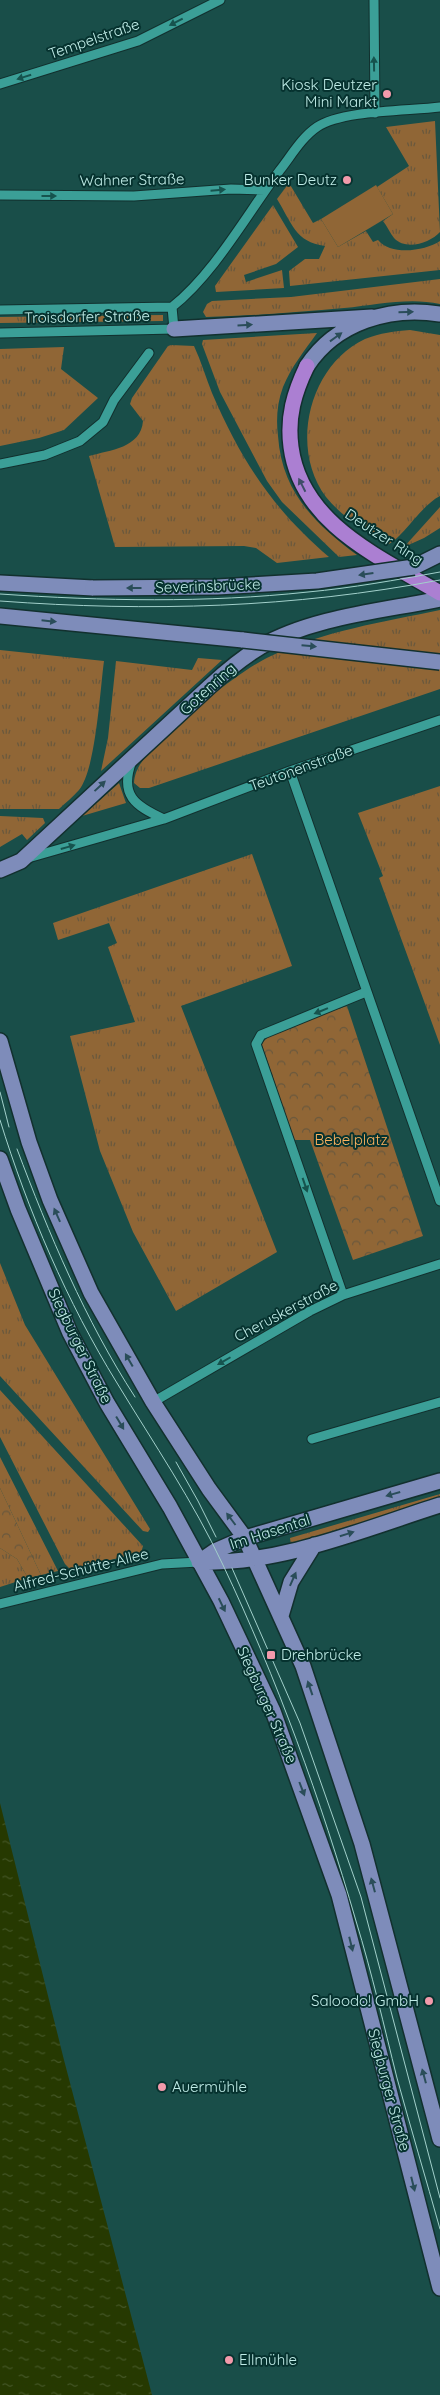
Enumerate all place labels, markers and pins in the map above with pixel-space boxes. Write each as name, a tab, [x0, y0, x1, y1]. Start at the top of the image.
place label: Kiosk Deutzer Mini Markt	[281, 75, 377, 111]
marker: Kiosk Deutzer Mini Markt	[381, 88, 393, 100]
place label: Bunker Deutz	[244, 170, 337, 189]
marker: Bunker Deutz	[341, 174, 353, 186]
place label: Drehbrücke	[281, 1645, 362, 1664]
marker: Drehbrücke	[265, 1649, 277, 1661]
place label: Saloodo! GmbH	[311, 1991, 419, 2010]
marker: Saloodo! GmbH	[423, 1995, 435, 2007]
place label: Auermühle	[172, 2077, 247, 2096]
marker: Auermühle	[156, 2081, 168, 2093]
place label: Ellmühle	[239, 2350, 297, 2369]
marker: Ellmühle	[223, 2354, 235, 2366]

